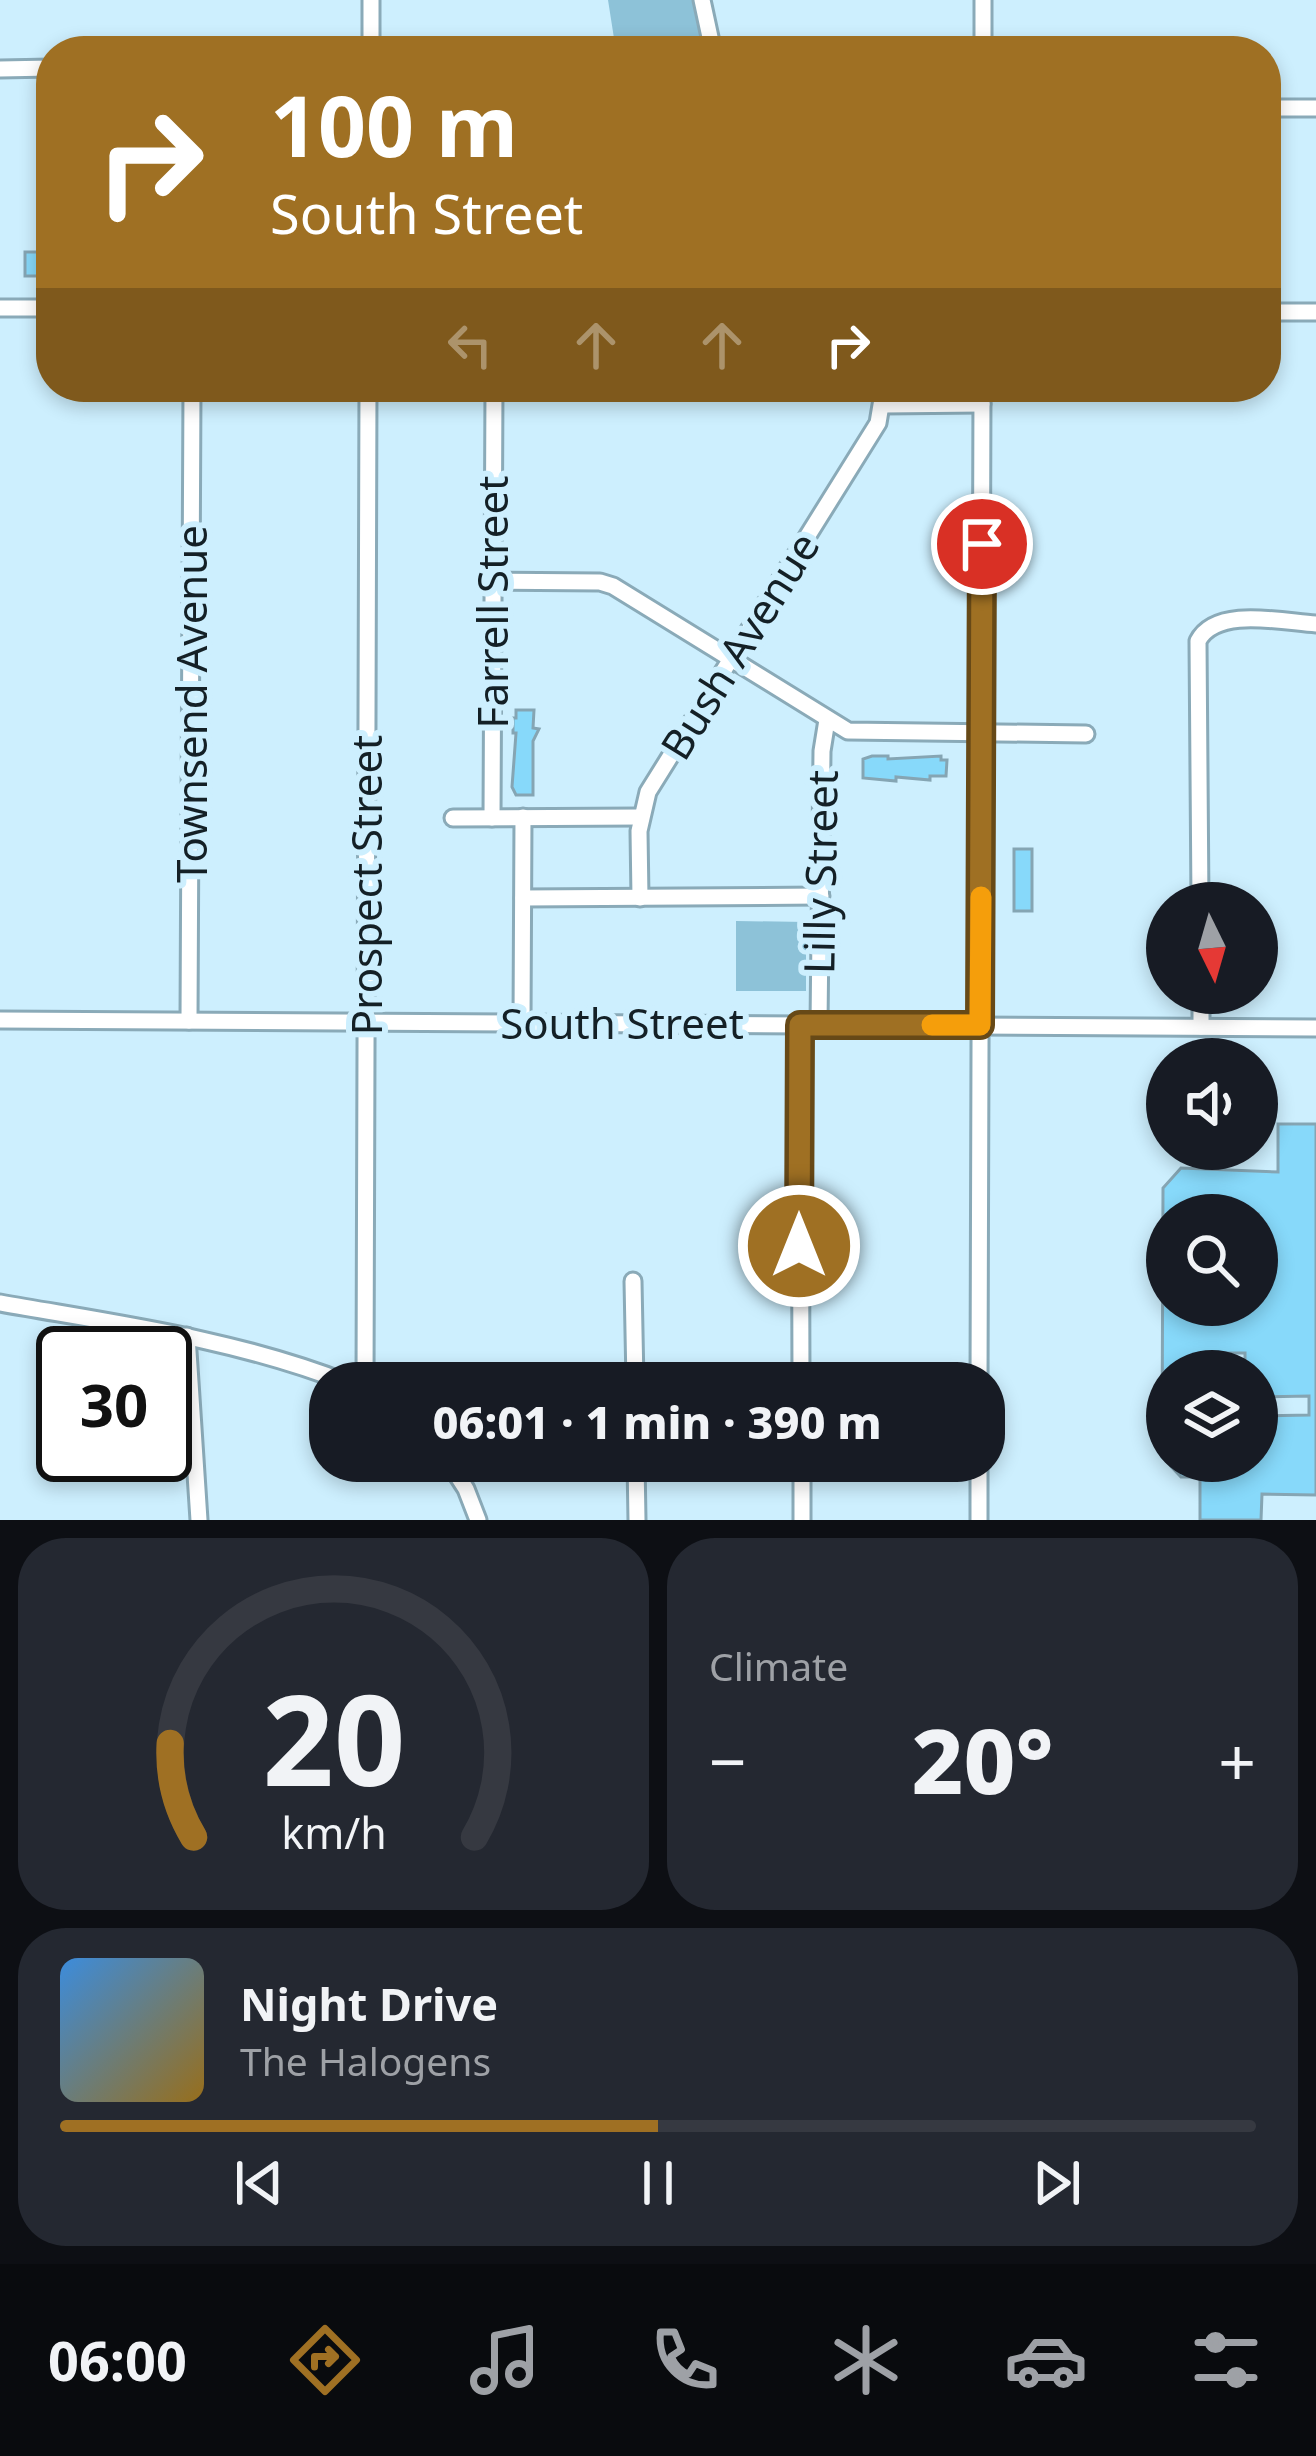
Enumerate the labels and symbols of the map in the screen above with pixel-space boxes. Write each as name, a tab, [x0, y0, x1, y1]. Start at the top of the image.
street label: Farrell Street	[463, 476, 520, 728]
pin	[931, 493, 1033, 595]
street label: Bush Avenue	[646, 521, 831, 770]
street label: Townsend Avenue	[162, 525, 219, 883]
street label: Prospect Street	[337, 735, 394, 1035]
street label: Lilly Street	[789, 769, 850, 975]
north arrow	[1146, 882, 1278, 1014]
street label: South Street	[500, 994, 744, 1051]
position arrow	[736, 1183, 862, 1309]
speed limit sign: 30	[36, 1326, 192, 1482]

